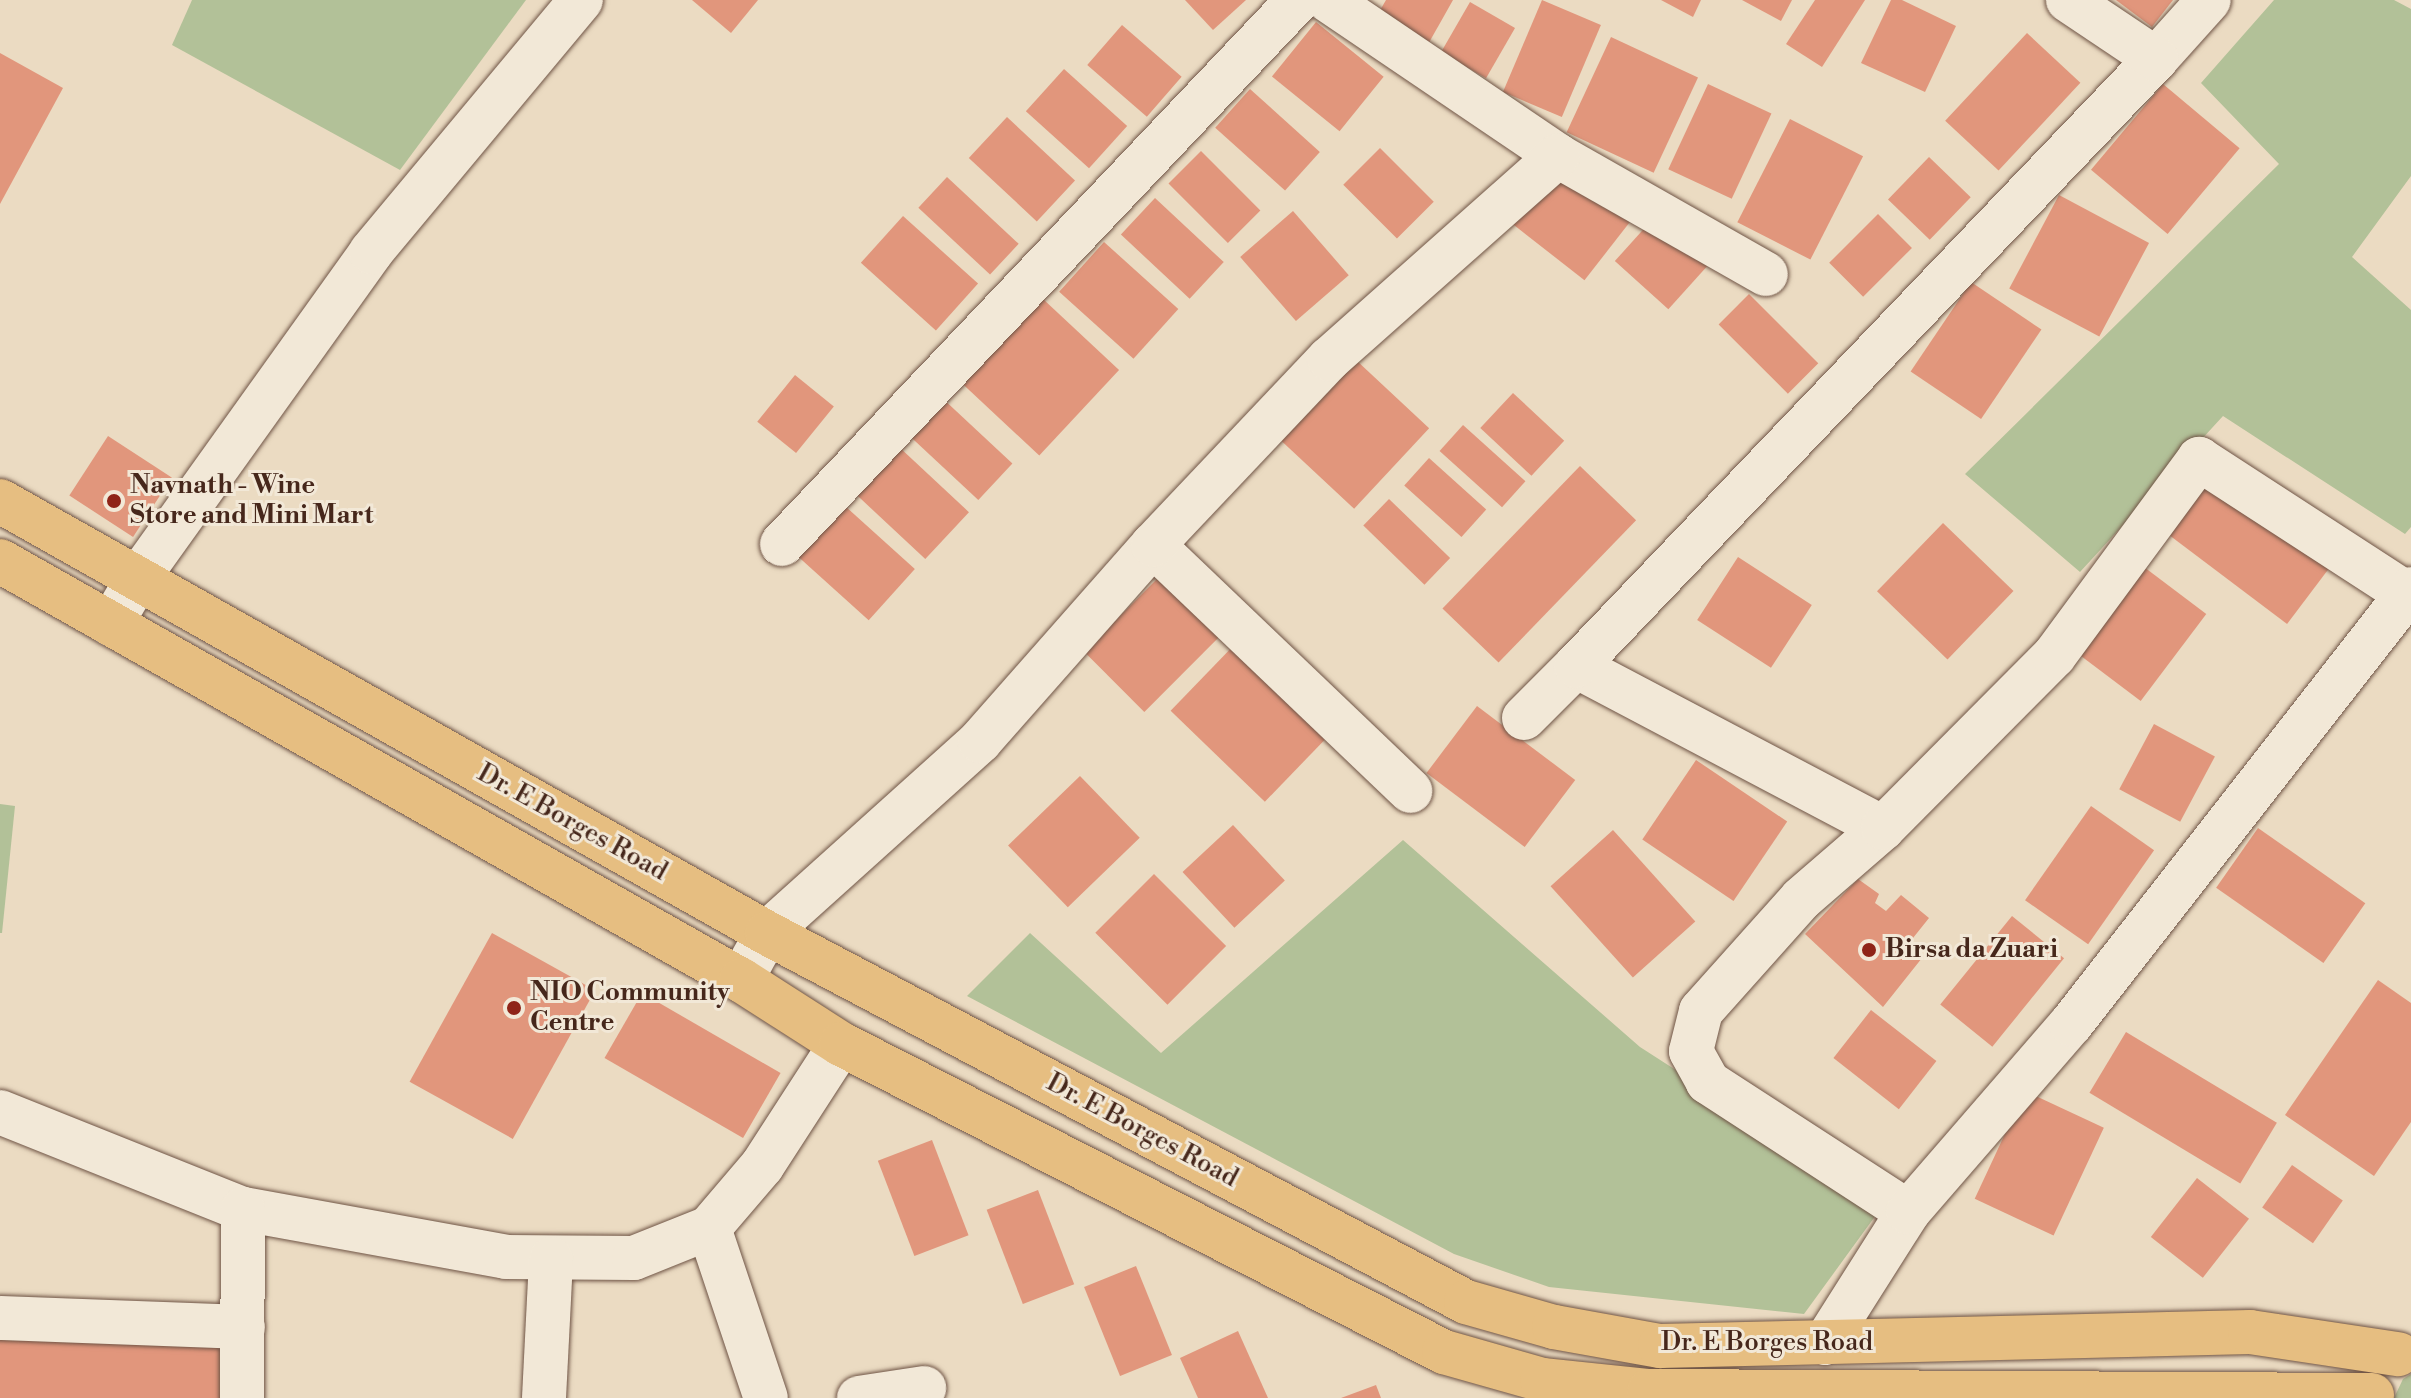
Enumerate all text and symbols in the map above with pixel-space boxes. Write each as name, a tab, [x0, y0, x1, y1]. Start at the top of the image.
place label: Navnath - Wine Store and Mini Mart	[130, 470, 373, 532]
marker: Navnath - Wine Store and Mini Mart	[105, 492, 123, 510]
street label: Dr. E Borges Road	[472, 758, 672, 888]
place label: Birsa da Zuari	[1885, 934, 2058, 966]
marker: Birsa da Zuari	[1860, 941, 1878, 959]
place label: NIO Community Centre	[530, 977, 730, 1038]
marker: NIO Community Centre	[505, 999, 523, 1017]
street label: Dr. E Borges Road	[1041, 1067, 1243, 1195]
street label: Dr. E Borges Road	[1661, 1327, 1873, 1359]

